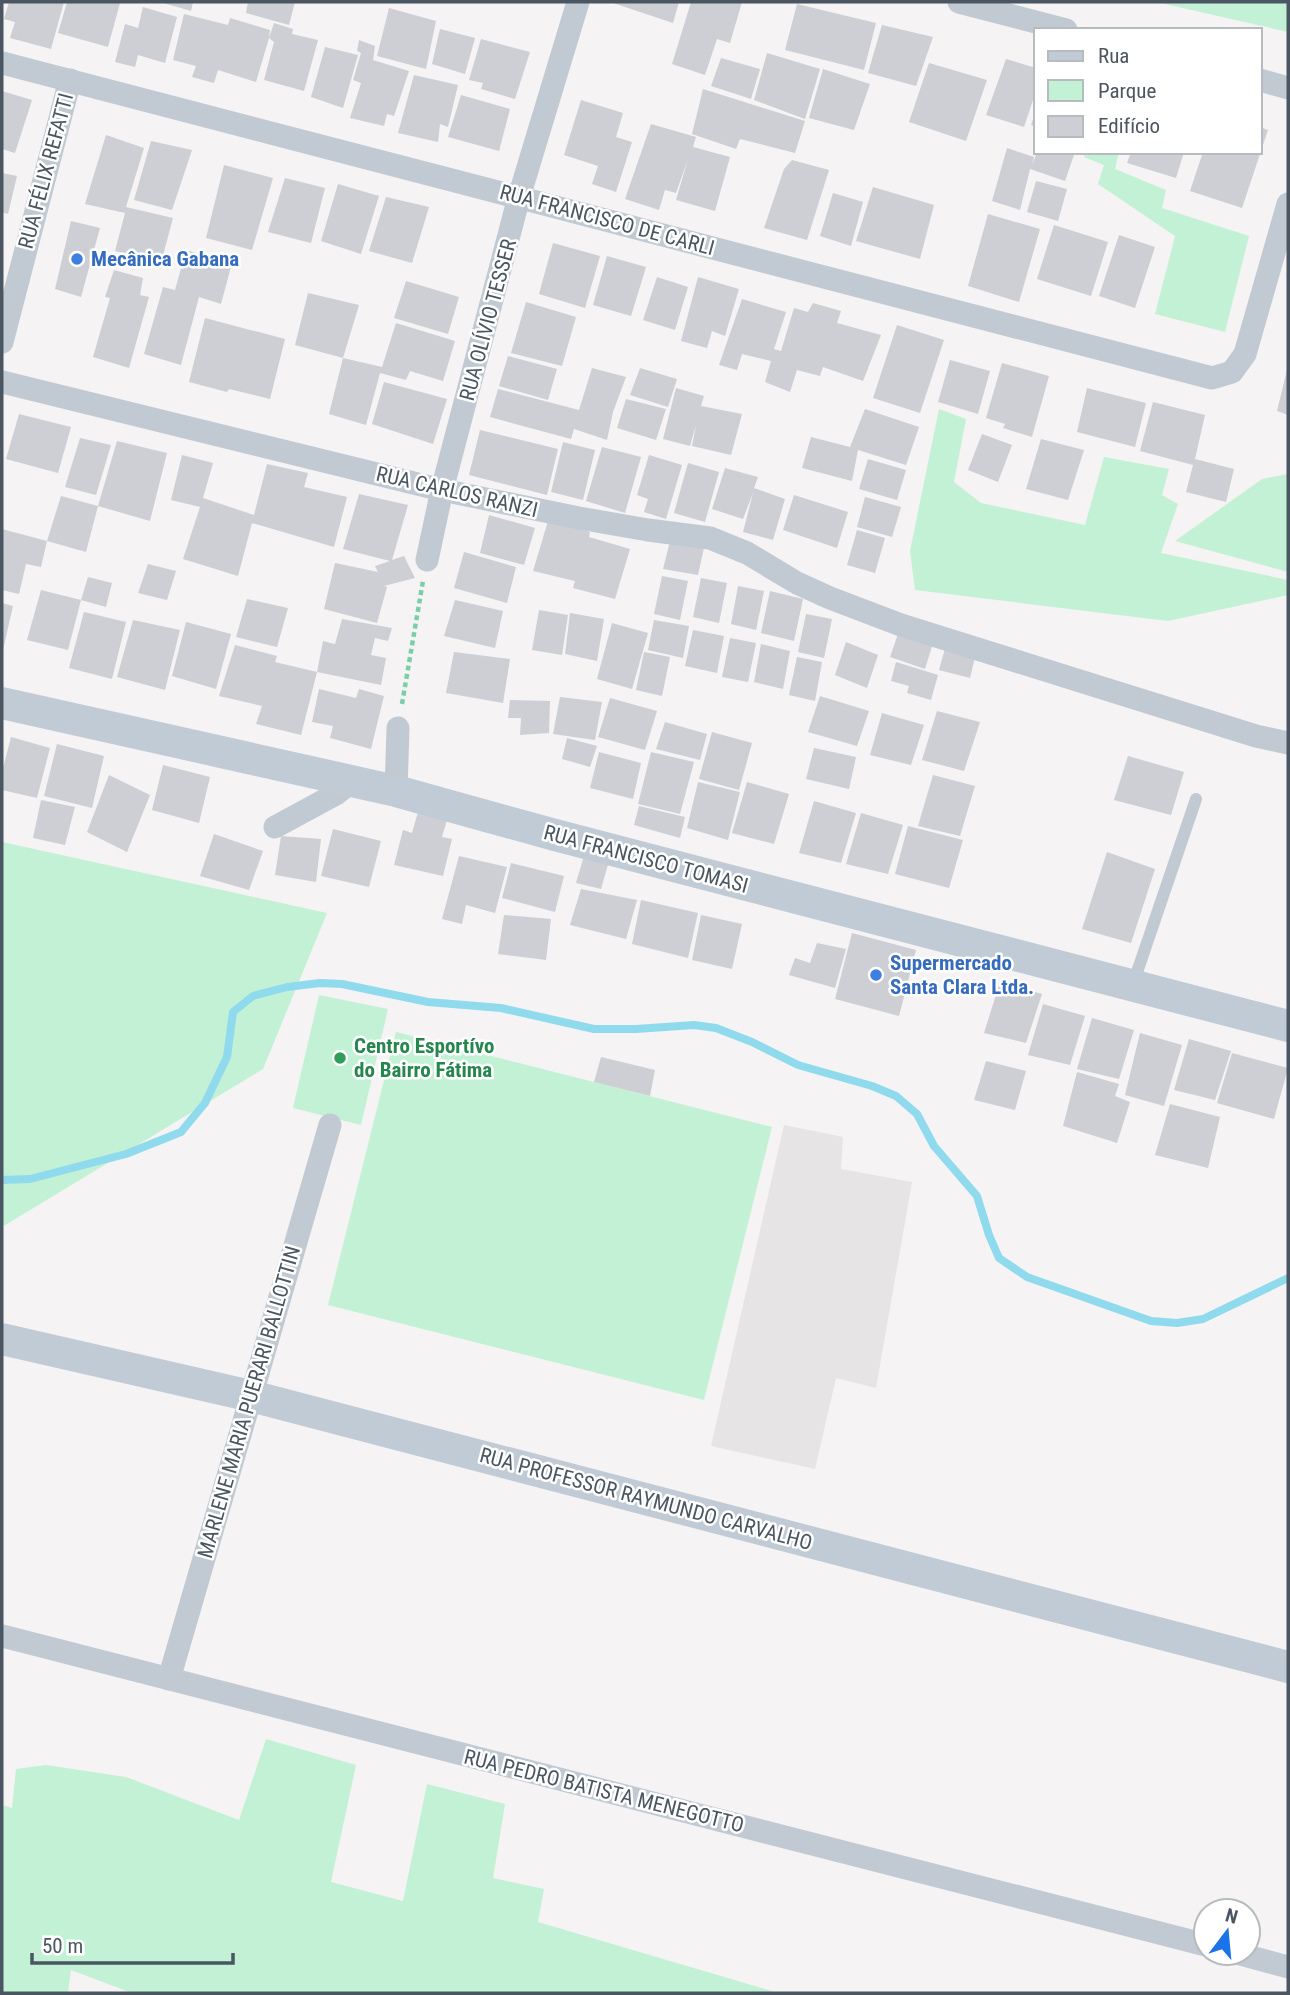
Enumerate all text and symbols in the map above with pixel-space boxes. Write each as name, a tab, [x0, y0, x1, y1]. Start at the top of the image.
legend	[1034, 28, 1262, 154]
text: Rua	[1098, 44, 1129, 68]
text: Parque	[1098, 79, 1156, 103]
street label: RUA FÉLIX REFATTI	[14, 91, 78, 251]
text: Edifício	[1098, 114, 1160, 138]
street label: RUA FRANCISCO DE CARLI	[497, 180, 717, 260]
street label: RUA OLÍVIO TESSER	[455, 237, 521, 403]
place label: Mecânica Gabana	[91, 247, 239, 271]
marker: Mecânica Gabana	[69, 251, 85, 267]
street label: RUA CARLOS RANZI	[374, 462, 540, 522]
street label: RUA FRANCISCO TOMASI	[541, 820, 751, 898]
place label: Supermercado Santa Clara Ltda.	[890, 951, 1034, 999]
marker: Supermercado Santa Clara Ltda.	[868, 967, 884, 983]
place label: Centro Esportívo do Bairro Fátima	[354, 1034, 494, 1082]
marker: Centro Esportívo do Bairro Fátima	[332, 1050, 348, 1066]
street label: MARLENE MARIA PUERARI BALLOTTIN	[193, 1243, 305, 1561]
street label: RUA PROFESSOR RAYMUNDO CARVALHO	[477, 1443, 815, 1555]
street label: RUA PEDRO BATISTA MENEGOTTO	[462, 1745, 746, 1837]
north arrow	[1192, 1897, 1262, 1967]
text: N	[1223, 1903, 1240, 1929]
scale bar	[32, 1922, 233, 1966]
text: 50 m	[42, 1934, 83, 1958]

